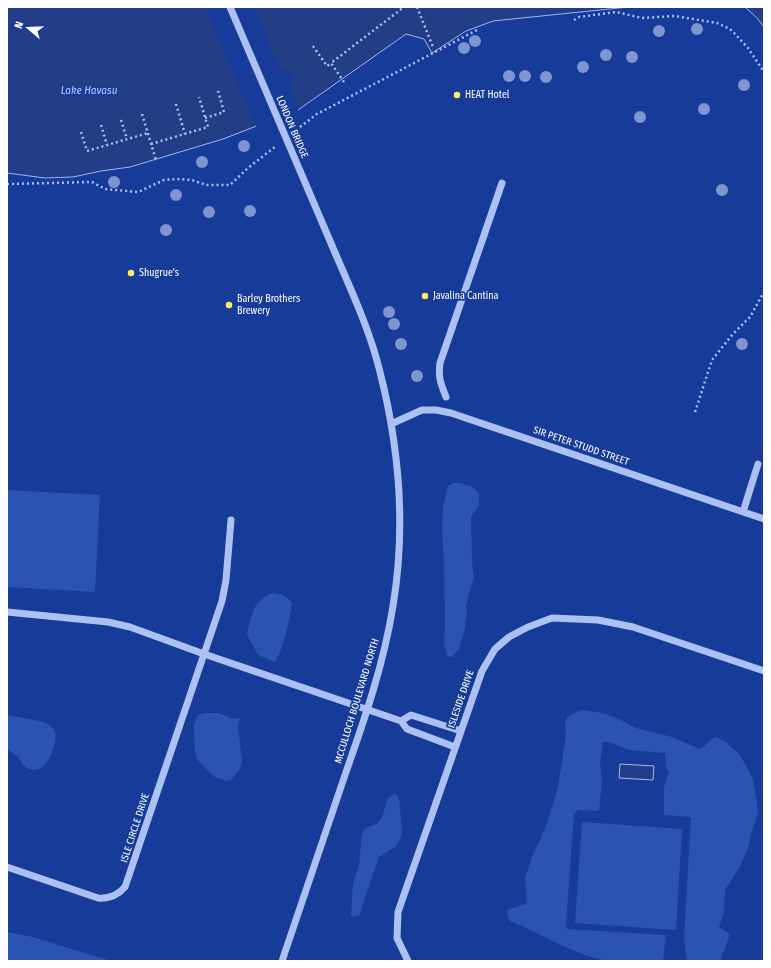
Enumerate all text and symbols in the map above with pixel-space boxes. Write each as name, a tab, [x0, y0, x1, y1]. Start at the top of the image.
north arrow	[8, 8, 48, 48]
text: N	[12, 20, 26, 30]
water label: Lake Havasu	[61, 84, 118, 97]
place label: HEAT Hotel	[465, 89, 510, 101]
marker: HEAT Hotel	[452, 90, 462, 100]
street label: LONDON BRIDGE	[273, 94, 311, 160]
place label: Shugrue's	[139, 267, 179, 279]
marker: Shugrue's	[126, 268, 136, 278]
place label: Javalina Cantina	[433, 290, 498, 302]
marker: Javalina Cantina	[420, 291, 430, 301]
place label: Barley Brothers Brewery	[237, 293, 300, 317]
marker: Barley Brothers Brewery	[224, 300, 234, 310]
street label: SIR PETER STUDD STREET	[532, 424, 631, 468]
street label: MCCULLOCH BOULEVARD NORTH	[332, 637, 382, 765]
street label: ISLESIDE DRIVE	[445, 668, 477, 730]
street label: ISLE CIRCLE DRIVE	[118, 791, 152, 864]

